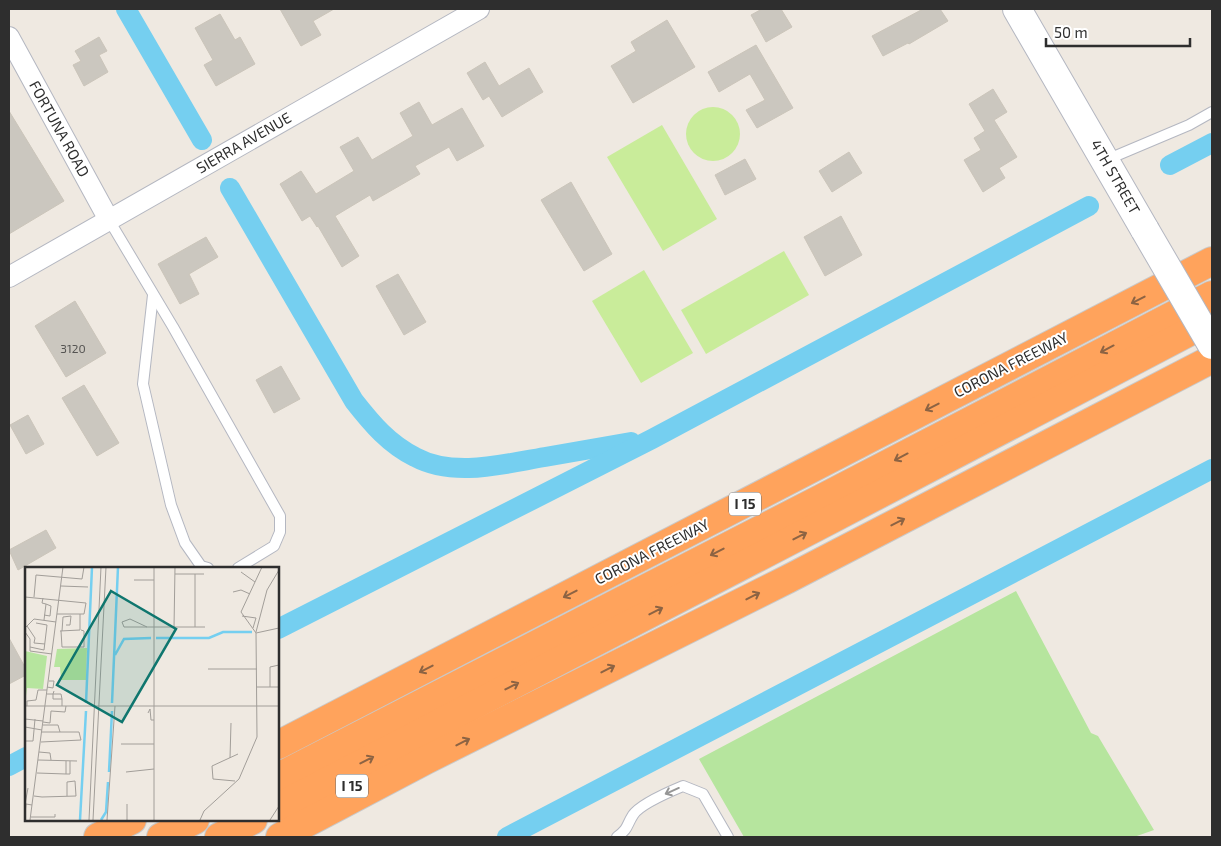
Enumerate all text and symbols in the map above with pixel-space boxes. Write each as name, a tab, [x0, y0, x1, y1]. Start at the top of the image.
scale bar	[1046, 15, 1190, 47]
text: 50 m	[1054, 23, 1088, 41]
street label: FORTUNA ROAD	[26, 77, 94, 180]
street label: SIERRA AVENUE	[193, 108, 294, 177]
street label: 4TH STREET	[1087, 136, 1145, 217]
one-way arrow	[1131, 296, 1146, 305]
street label: CORONA FREEWAY	[950, 327, 1071, 401]
house number: 3120	[60, 341, 86, 355]
one-way arrow	[1100, 345, 1115, 355]
one-way arrow	[924, 402, 939, 412]
one-way arrow	[894, 453, 909, 462]
road number: I 15	[729, 492, 761, 516]
street label: CORONA FREEWAY	[591, 514, 712, 588]
one-way arrow	[890, 517, 905, 526]
one-way arrow	[792, 531, 807, 540]
one-way arrow	[709, 548, 724, 558]
inset map	[25, 567, 279, 821]
one-way arrow	[563, 590, 578, 599]
one-way arrow	[746, 591, 761, 601]
one-way arrow	[648, 606, 663, 615]
one-way arrow	[418, 664, 433, 674]
one-way arrow	[600, 664, 615, 673]
one-way arrow	[504, 681, 519, 691]
one-way arrow	[455, 737, 470, 746]
one-way arrow	[360, 755, 375, 765]
road number: I 15	[336, 774, 368, 798]
one-way arrow	[665, 786, 680, 796]

